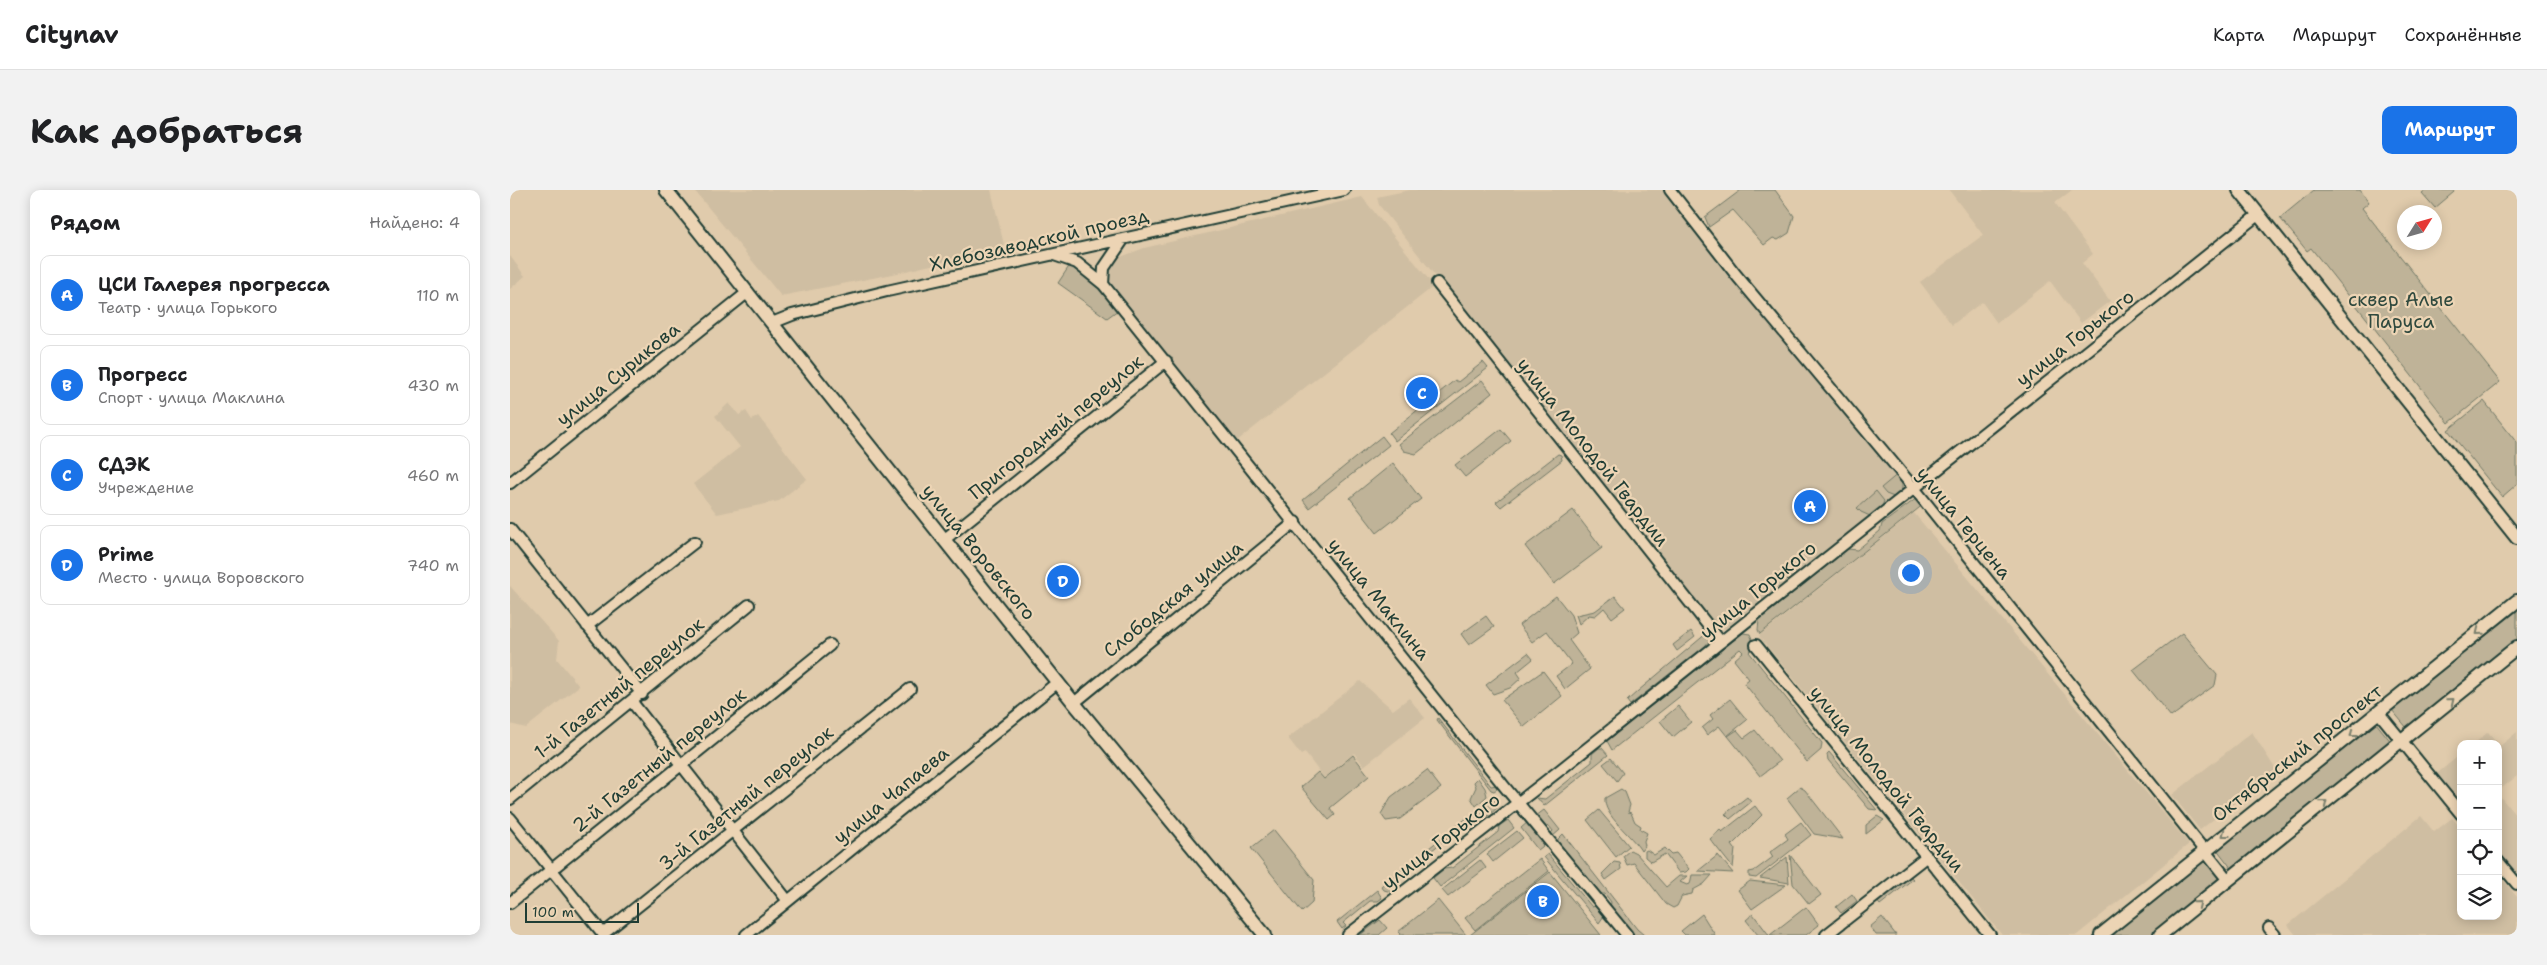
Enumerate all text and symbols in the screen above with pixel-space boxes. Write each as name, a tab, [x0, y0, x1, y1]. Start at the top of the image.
text: Citynav	[25, 19, 119, 51]
text: Карта	[2213, 23, 2264, 47]
text: Маршрут	[2292, 23, 2376, 47]
text: Сохранённые	[2404, 23, 2522, 47]
button: Маршрут	[2382, 106, 2517, 154]
text: Как добраться	[30, 107, 303, 154]
street label: Хлебозаводской проезд	[927, 203, 1151, 277]
north arrow	[2397, 205, 2442, 250]
text: Рядом	[50, 209, 120, 237]
text: Найдено: 4	[369, 212, 460, 233]
text: ЦСИ Галерея прогресса	[98, 272, 330, 297]
street label: улица Горького	[2011, 284, 2139, 392]
text: A	[61, 285, 73, 306]
text: 110 m	[416, 285, 459, 306]
park label: сквер Алые Паруса	[2348, 287, 2454, 334]
text: Театр · улица Горького	[98, 297, 277, 318]
street label: улица Сурикова	[551, 316, 685, 432]
street label: Пригородный переулок	[964, 349, 1148, 505]
street label: улица Молодой Гвардии	[1511, 352, 1675, 552]
text: Прогресс	[98, 362, 188, 387]
pin: C	[1406, 374, 1438, 412]
text: B	[62, 375, 72, 396]
text: 430 m	[408, 375, 459, 396]
text: Спорт · улица Маклина	[98, 387, 285, 408]
text: СДЭК	[98, 452, 150, 477]
street label: улица Герцена	[1911, 462, 2017, 585]
text: C	[62, 465, 72, 486]
text: 460 m	[407, 465, 459, 486]
text: Учреждение	[98, 477, 194, 498]
street label: улица Воровского	[916, 479, 1042, 625]
pin: A	[1794, 487, 1826, 525]
street label: улица Маклина	[1322, 533, 1436, 665]
street label: Слободская улица	[1098, 535, 1248, 663]
street label: улица Горького	[1694, 535, 1822, 645]
text: Prime	[98, 542, 154, 567]
text: D	[61, 555, 73, 576]
text: 740 m	[407, 555, 459, 576]
your location	[1898, 560, 1924, 586]
pin: D	[1047, 562, 1079, 600]
text: Место · улица Воровского	[98, 567, 305, 588]
street label: 1-й Газетный переулок	[529, 612, 709, 764]
one-way arrow	[2476, 626, 2485, 634]
street label: Октябрьский проспект	[2207, 678, 2388, 827]
street label: улица Молодой Гвардии	[1804, 681, 1970, 877]
street label: 2-й Газетный переулок	[567, 682, 751, 838]
one-way arrow	[2445, 697, 2454, 706]
street label: 3-й Газетный переулок	[654, 720, 838, 876]
one-way arrow	[2349, 728, 2358, 737]
street label: улица Чапаева	[828, 740, 954, 849]
map controls	[2457, 740, 2502, 920]
button: +	[2457, 740, 2502, 785]
button: −	[2457, 785, 2502, 830]
street label: улица Горького	[1377, 787, 1505, 895]
one-way arrow	[2318, 800, 2327, 808]
one-way arrow	[2222, 829, 2231, 837]
button: locate	[2457, 830, 2502, 875]
button: layers	[2457, 875, 2502, 920]
pin: B	[1527, 882, 1559, 920]
scale bar	[525, 900, 639, 923]
one-way arrow	[2192, 901, 2201, 910]
text: 100 m	[532, 903, 574, 921]

